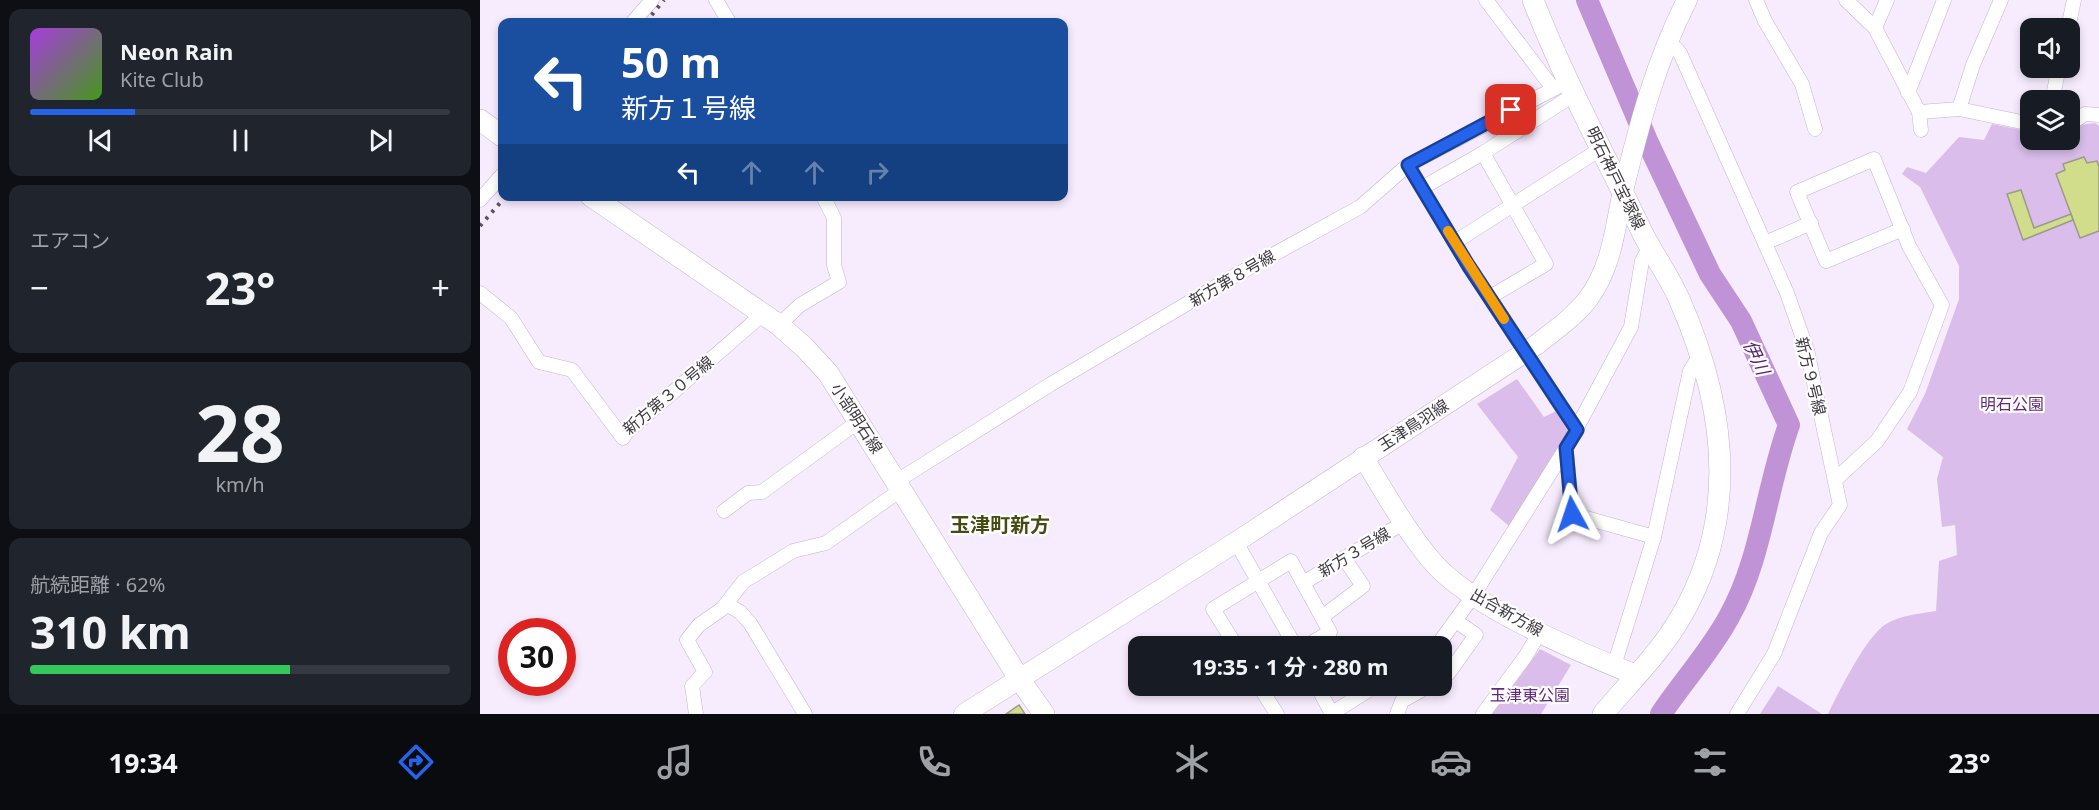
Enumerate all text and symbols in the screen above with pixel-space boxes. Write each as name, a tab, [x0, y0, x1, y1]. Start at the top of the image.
map controls	[2020, 18, 2080, 150]
button: sound	[2020, 18, 2080, 78]
text: 50 m	[621, 33, 721, 90]
text: Neon Rain	[120, 36, 233, 66]
icon: left	[522, 42, 600, 120]
text: Kite Club	[120, 66, 204, 93]
pin	[1485, 84, 1536, 135]
text: 新方１号線	[621, 89, 756, 126]
button: layers	[2020, 90, 2080, 150]
icon: arrive	[1494, 93, 1527, 126]
street label: 明石神戸宝塚線	[1582, 123, 1650, 233]
icon: previous	[84, 124, 117, 157]
icon: pause	[224, 124, 257, 157]
icon: next	[364, 124, 397, 157]
icon: left	[672, 156, 705, 189]
icon: ahead	[735, 156, 768, 189]
icon: ahead	[798, 156, 831, 189]
icon: right	[861, 156, 894, 189]
text: エアコン	[30, 227, 110, 254]
street label: 新方第８号線	[1185, 244, 1279, 312]
text: 23°	[205, 257, 275, 318]
text: −	[30, 265, 49, 310]
text: +	[431, 265, 450, 310]
street label: 新方９号線	[1791, 335, 1831, 417]
water label: 伊川	[1739, 336, 1776, 380]
street label: 新方第３０号線	[618, 351, 718, 439]
street label: 小部明石線	[826, 378, 888, 458]
text: 28	[195, 379, 285, 485]
park label: 明石公園	[1980, 393, 2044, 415]
street label: 玉津鳥羽線	[1373, 394, 1453, 456]
text: km/h	[215, 471, 265, 498]
position arrow	[1540, 482, 1604, 546]
district label: 玉津町新方	[950, 511, 1050, 538]
street label: 新方３号線	[1314, 522, 1394, 582]
text: 航続距離 · 62%	[30, 571, 165, 598]
street label: 出合新方線	[1467, 583, 1547, 641]
text: 310 km	[30, 601, 191, 662]
speed limit sign: 30	[498, 618, 576, 696]
text: 19:35 · 1 分 · 280 m	[1192, 651, 1389, 681]
park label: 玉津東公園	[1490, 684, 1570, 706]
icon: directions	[395, 741, 437, 783]
icon: music	[654, 741, 696, 783]
icon: phone	[913, 741, 955, 783]
icon: climate	[1171, 741, 1213, 783]
icon: car	[1430, 741, 1472, 783]
icon: filters	[1689, 741, 1731, 783]
text: 19:34	[108, 744, 178, 781]
text: 23°	[1948, 744, 1991, 781]

